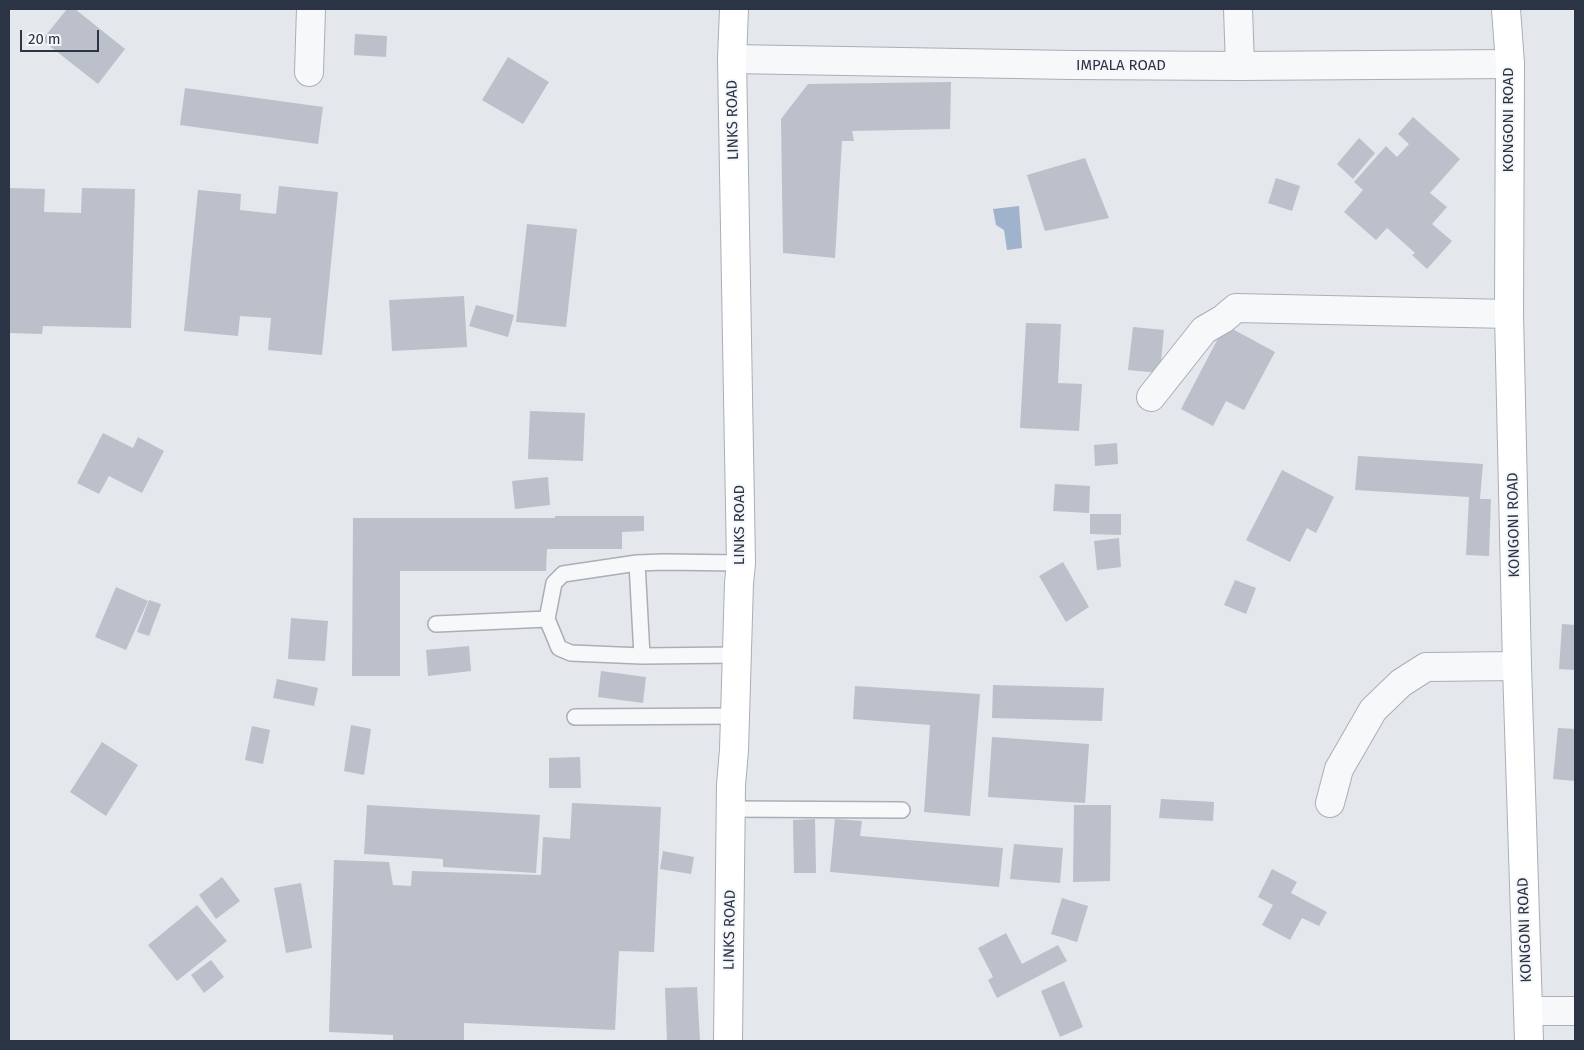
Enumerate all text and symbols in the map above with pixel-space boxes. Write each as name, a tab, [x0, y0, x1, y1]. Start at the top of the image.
scale bar	[22, 20, 101, 52]
text: 20 m	[28, 30, 61, 48]
street label: IMPALA ROAD	[1076, 57, 1166, 75]
street label: KONGONI ROAD	[1500, 67, 1518, 173]
street label: LINKS ROAD	[723, 80, 743, 160]
street label: KONGONI ROAD	[1504, 472, 1524, 578]
street label: LINKS ROAD	[731, 485, 749, 565]
street label: KONGONI ROAD	[1514, 877, 1536, 983]
street label: LINKS ROAD	[720, 890, 740, 970]

